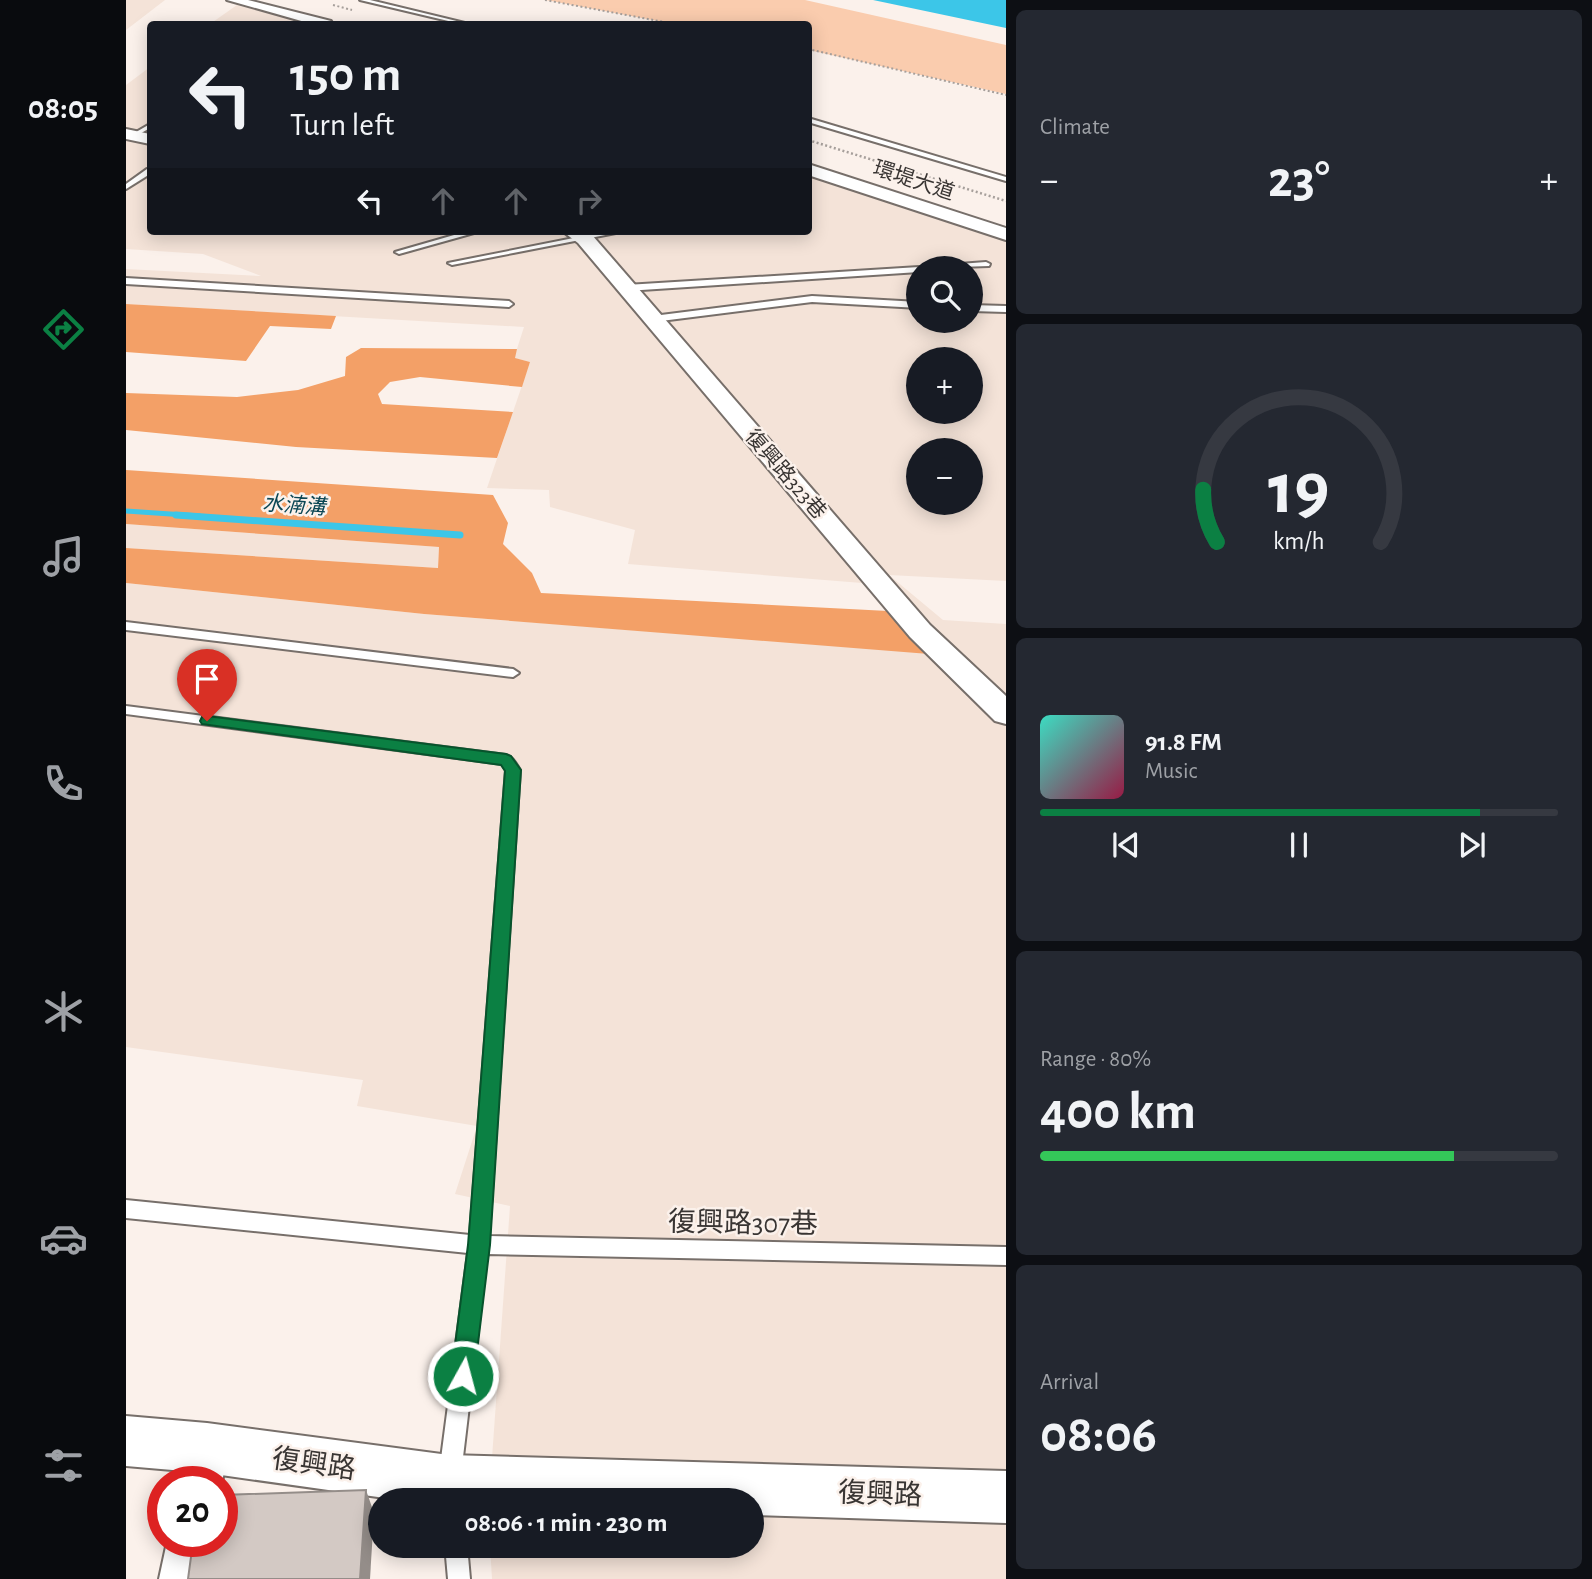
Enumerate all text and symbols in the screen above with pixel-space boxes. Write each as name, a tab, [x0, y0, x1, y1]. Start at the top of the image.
icon: left	[175, 49, 266, 140]
text: 150 m	[290, 51, 401, 100]
text: 08:05	[28, 92, 98, 124]
text: Turn left	[290, 109, 394, 141]
text: Climate	[1040, 116, 1110, 139]
text: 23°	[1268, 154, 1330, 206]
street label: 環堤大道	[871, 157, 957, 203]
text: −	[1040, 162, 1058, 200]
text: +	[1540, 162, 1558, 200]
icon: left	[351, 182, 389, 220]
icon: ahead	[424, 182, 462, 220]
icon: ahead	[497, 182, 535, 220]
icon: right	[570, 182, 608, 220]
map controls	[906, 256, 983, 515]
button: search	[906, 256, 983, 333]
icon: directions	[39, 305, 88, 354]
button: +	[906, 347, 983, 424]
street label: 復興路323巷	[741, 425, 831, 523]
button: −	[906, 438, 983, 515]
text: 19	[1268, 454, 1330, 527]
water label: 水湳溝	[262, 492, 329, 518]
text: km/h	[1273, 528, 1325, 553]
icon: music	[39, 532, 88, 581]
pin	[177, 649, 237, 721]
icon: arrive	[188, 660, 226, 698]
text: 91.8 FM	[1145, 729, 1222, 755]
icon: phone	[39, 759, 88, 808]
text: Music	[1145, 760, 1197, 783]
icon: previous	[1107, 826, 1145, 864]
icon: pause	[1280, 826, 1318, 864]
icon: next	[1453, 826, 1491, 864]
icon: climate	[39, 987, 88, 1036]
text: Range · 80%	[1040, 1048, 1151, 1071]
text: 400 km	[1040, 1086, 1196, 1138]
street label: 復興路307巷	[668, 1207, 818, 1239]
icon: car	[39, 1214, 88, 1263]
position arrow	[426, 1339, 500, 1413]
text: Arrival	[1040, 1371, 1099, 1394]
text: 08:06	[1040, 1409, 1157, 1461]
icon: filters	[39, 1441, 88, 1490]
street label: 復興路	[270, 1443, 358, 1485]
speed limit sign: 20	[147, 1466, 238, 1557]
street label: 復興路	[837, 1478, 922, 1510]
text: 08:06 · 1 min · 230 m	[465, 1510, 667, 1536]

